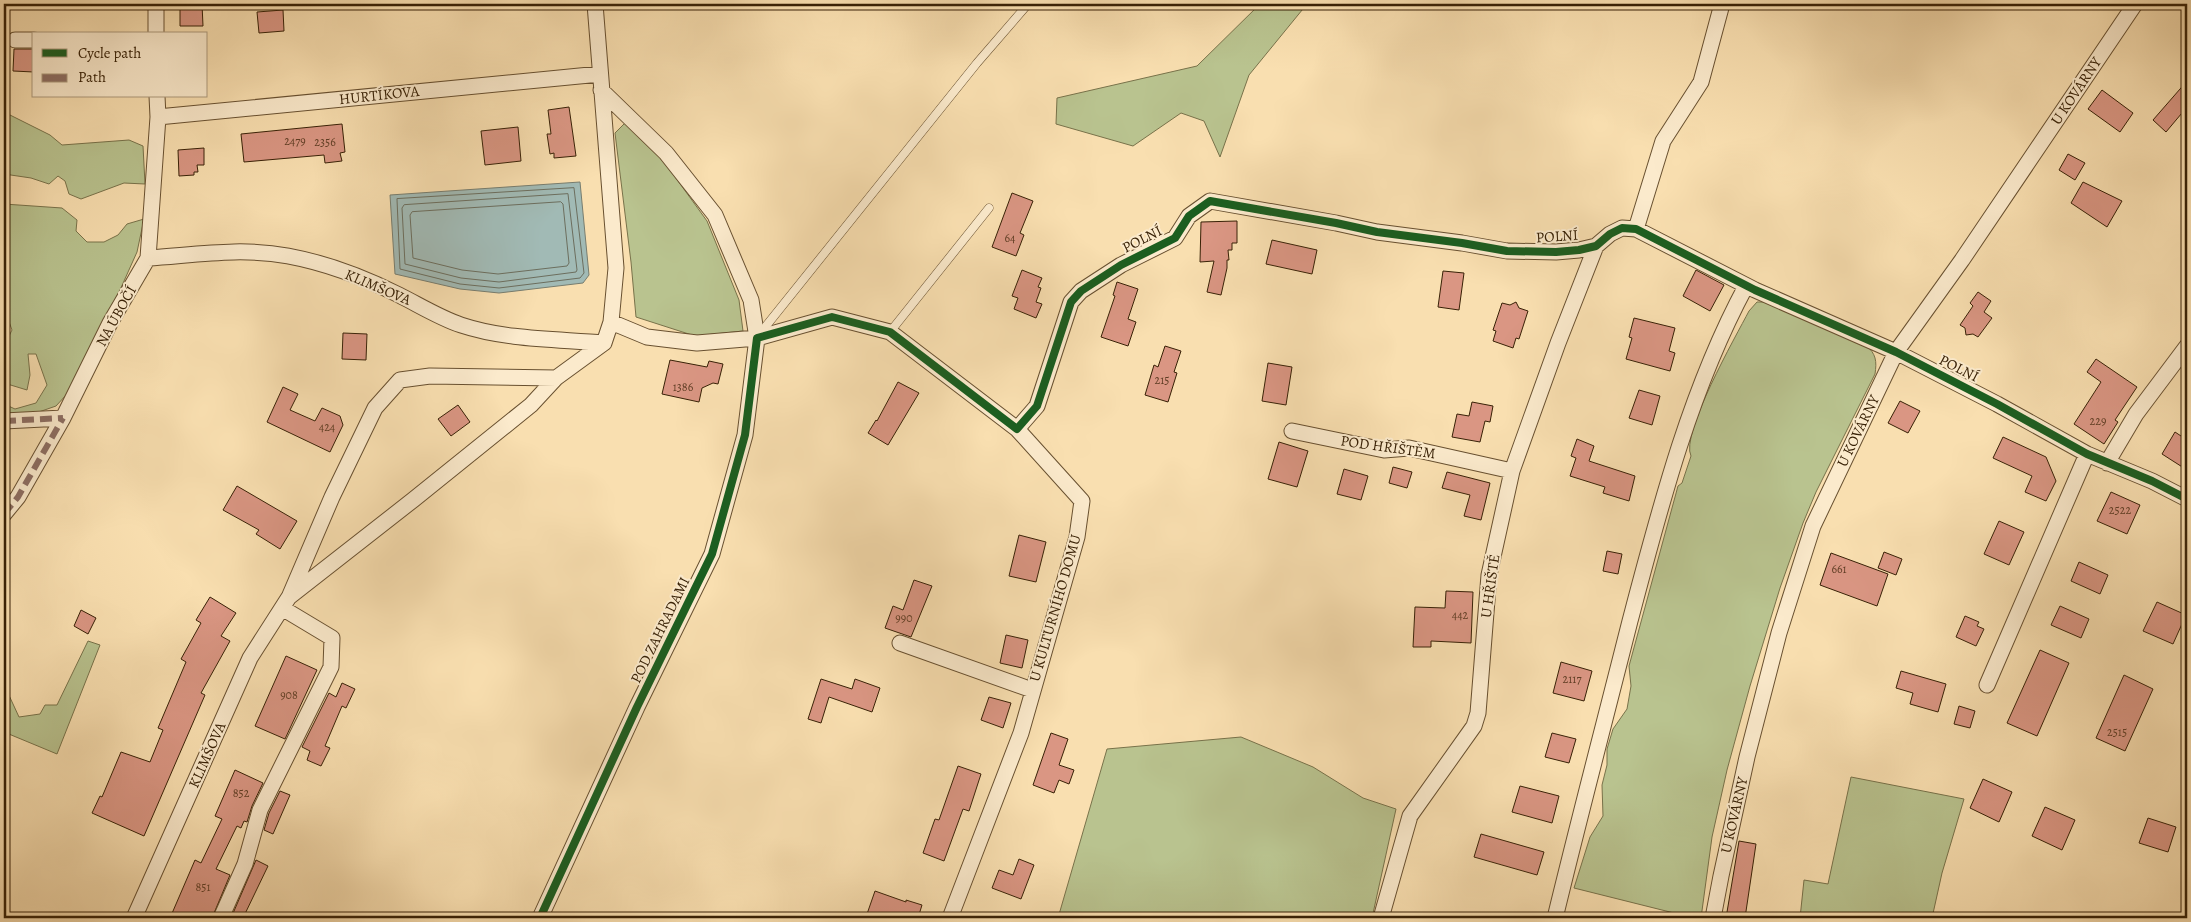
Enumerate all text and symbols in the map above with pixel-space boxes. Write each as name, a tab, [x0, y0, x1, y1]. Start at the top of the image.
legend	[32, 32, 208, 98]
text: Cycle path	[78, 43, 141, 63]
street label: U KOVÁRNY	[2046, 52, 2106, 129]
text: Path	[78, 67, 106, 87]
street label: HURTÍKOVA	[338, 81, 420, 109]
house number: 2479	[284, 133, 306, 149]
house number: 2356	[314, 134, 336, 150]
street label: POLNÍ	[1119, 221, 1165, 257]
street label: POLNÍ	[1535, 225, 1579, 247]
house number: 64	[1005, 230, 1016, 246]
street label: KLIMŠOVA	[342, 264, 414, 310]
street label: NA ÚBOČÍ	[91, 282, 141, 350]
street label: POLNÍ	[1936, 350, 1982, 386]
house number: 215	[1155, 372, 1169, 388]
house number: 1386	[673, 379, 694, 395]
street label: U KOVÁRNY	[1832, 391, 1884, 470]
house number: 229	[2090, 413, 2106, 429]
house number: 424	[319, 419, 336, 435]
street label: POD HŘIŠTĚM	[1339, 430, 1437, 464]
house number: 2522	[2109, 502, 2131, 518]
street label: U KULTURNÍHO DOMU	[1024, 532, 1086, 684]
street label: U HŘIŠTĚ	[1476, 553, 1504, 619]
house number: 661	[1831, 561, 1847, 577]
street label: POD ZAHRADAMI	[626, 574, 694, 686]
house number: 442	[1452, 607, 1469, 623]
house number: 990	[895, 610, 913, 626]
house number: 2117	[1563, 671, 1582, 687]
house number: 908	[280, 687, 298, 703]
street label: KLIMŠOVA	[184, 719, 230, 791]
house number: 2515	[2107, 724, 2127, 740]
street label: U KOVÁRNY	[1716, 774, 1753, 855]
house number: 852	[233, 785, 250, 801]
house number: 851	[195, 879, 211, 895]

